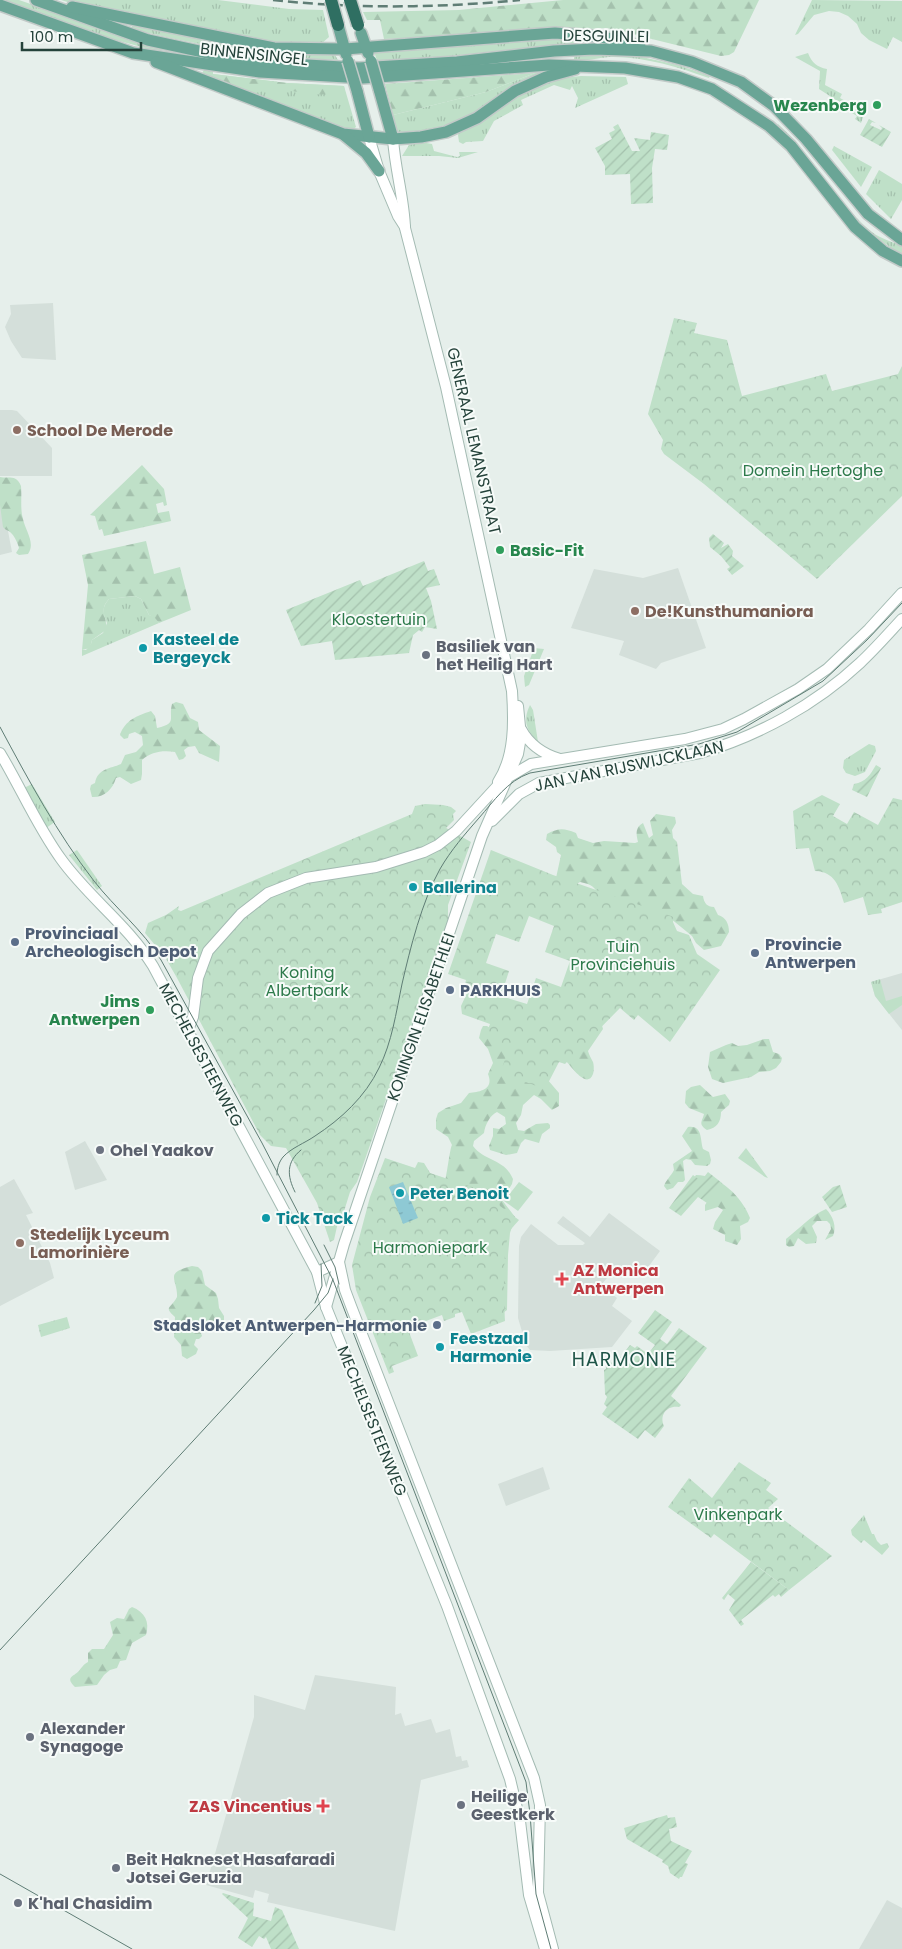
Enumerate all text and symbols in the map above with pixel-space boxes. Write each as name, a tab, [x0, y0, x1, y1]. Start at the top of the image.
scale bar	[22, 20, 141, 52]
street label: DESGUINLEI	[563, 24, 649, 48]
text: 100 m	[30, 26, 73, 47]
street label: BINNENSINGEL	[199, 37, 309, 71]
place label: Wezenberg	[773, 94, 867, 117]
marker: Wezenberg	[871, 99, 883, 111]
street label: GENERAAL LEMANSTRAAT	[441, 345, 507, 537]
place label: School De Merode	[27, 419, 173, 442]
marker: School De Merode	[11, 424, 23, 436]
park label: Domein Hertoghe	[743, 459, 883, 482]
place label: Basic-Fit	[510, 539, 584, 562]
marker: Basic-Fit	[494, 544, 506, 556]
place label: De!Kunsthumaniora	[645, 600, 814, 623]
marker: De!Kunsthumaniora	[629, 605, 641, 617]
park label: Kloostertuin	[332, 608, 426, 631]
place label: Kasteel de Bergeyck	[153, 628, 239, 669]
place label: Basiliek van het Heilig Hart	[436, 635, 552, 676]
marker: Kasteel de Bergeyck	[137, 642, 149, 654]
marker: Basiliek van het Heilig Hart	[420, 649, 432, 661]
street label: JAN VAN RIJSWIJCKLAAN	[532, 735, 726, 797]
place label: Ballerina	[423, 876, 497, 899]
marker: Ballerina	[407, 881, 419, 893]
place label: Provinciaal Archeologisch Depot	[25, 922, 196, 963]
street label: KONINGIN ELISABETHLEI	[381, 930, 461, 1104]
place label: Provincie Antwerpen	[765, 933, 856, 974]
park label: Tuin Provinciehuis	[571, 935, 675, 976]
marker: Provinciaal Archeologisch Depot	[9, 936, 21, 948]
marker: Provincie Antwerpen	[749, 947, 761, 959]
park label: Koning Albertpark	[265, 961, 349, 1002]
street label: MECHELSESTEENWEG	[153, 979, 249, 1131]
place label: PARKHUIS	[460, 979, 541, 1002]
marker: PARKHUIS	[444, 984, 456, 996]
place label: Jims Antwerpen	[49, 990, 140, 1031]
marker: Jims Antwerpen	[144, 1004, 156, 1016]
place label: Ohel Yaakov	[110, 1139, 214, 1162]
marker: Ohel Yaakov	[94, 1144, 106, 1156]
place label: Peter Benoit	[410, 1182, 509, 1205]
marker: Peter Benoit	[394, 1187, 406, 1199]
place label: Tick Tack	[276, 1207, 353, 1230]
marker: Tick Tack	[260, 1212, 272, 1224]
place label: Stedelijk Lyceum Lamorinière	[30, 1223, 169, 1264]
park label: Harmoniepark	[373, 1236, 488, 1259]
marker: Stedelijk Lyceum Lamorinière	[14, 1237, 26, 1249]
place label: AZ Monica Antwerpen	[573, 1259, 664, 1300]
marker: AZ Monica Antwerpen	[555, 1272, 569, 1286]
place label: Stadsloket Antwerpen-Harmonie	[153, 1314, 427, 1337]
marker: Stadsloket Antwerpen-Harmonie	[431, 1319, 443, 1331]
place label: Feestzaal Harmonie	[450, 1327, 532, 1368]
marker: Feestzaal Harmonie	[434, 1341, 446, 1353]
street label: MECHELSESTEENWEG	[331, 1342, 413, 1500]
district label: HARMONIE	[572, 1346, 676, 1373]
park label: Vinkenpark	[693, 1503, 783, 1526]
place label: Alexander Synagoge	[40, 1717, 125, 1758]
marker: Alexander Synagoge	[24, 1731, 36, 1743]
place label: Heilige Geestkerk	[471, 1785, 555, 1826]
place label: ZAS Vincentius	[189, 1795, 312, 1818]
marker: ZAS Vincentius	[316, 1799, 330, 1813]
marker: Heilige Geestkerk	[455, 1799, 467, 1811]
place label: Beit Hakneset Hasafaradi Jotsei Geruzia	[126, 1848, 335, 1889]
marker: Beit Hakneset Hasafaradi Jotsei Geruzia	[110, 1862, 122, 1874]
place label: K'hal Chasidim	[28, 1892, 153, 1915]
marker: K'hal Chasidim	[12, 1897, 24, 1909]

